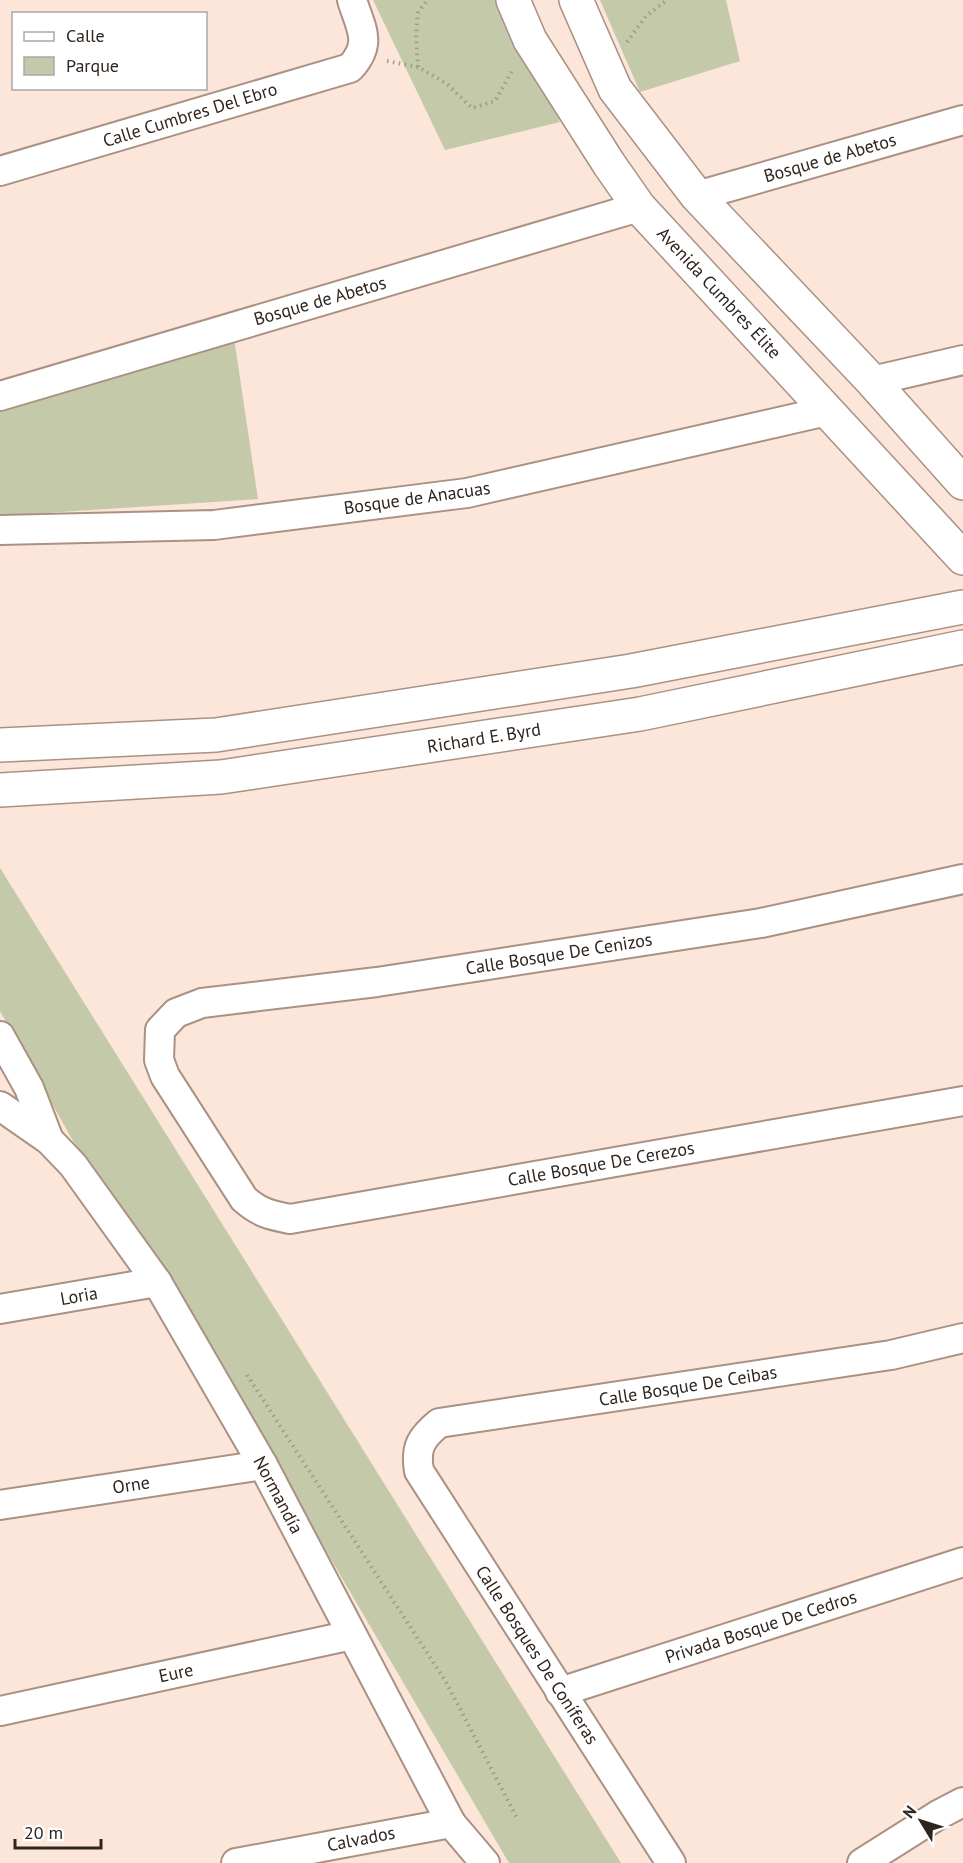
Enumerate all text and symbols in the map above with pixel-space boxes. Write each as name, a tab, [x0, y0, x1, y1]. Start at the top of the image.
legend	[12, 12, 207, 90]
text: Calle	[66, 24, 105, 47]
text: Parque	[66, 54, 119, 77]
street label: Calle Cumbres Del Ebro	[100, 77, 280, 152]
street label: Bosque de Abetos	[761, 128, 899, 187]
street label: Avenida Cumbres Élite	[652, 222, 786, 363]
street label: Bosque de Abetos	[251, 271, 389, 330]
street label: Bosque de Anacuas	[342, 476, 492, 519]
street label: Richard E. Byrd	[426, 717, 542, 758]
street label: Calle Bosque De Cenizos	[464, 927, 654, 980]
street label: Calle Bosque De Cerezos	[506, 1136, 696, 1191]
street label: Loria	[58, 1281, 100, 1310]
street label: Calle Bosque De Ceibas	[597, 1360, 779, 1411]
street label: Normandía	[248, 1452, 308, 1538]
street label: Orne	[111, 1470, 151, 1499]
street label: Calle Bosques De Coníferas	[471, 1561, 604, 1749]
street label: Privada Bosque De Cedros	[662, 1585, 860, 1668]
street label: Eure	[157, 1658, 195, 1687]
north arrow	[891, 1791, 951, 1851]
text: N	[898, 1801, 920, 1822]
scale bar	[15, 1812, 100, 1850]
text: 20 m	[24, 1821, 63, 1844]
street label: Calvados	[325, 1821, 397, 1856]

